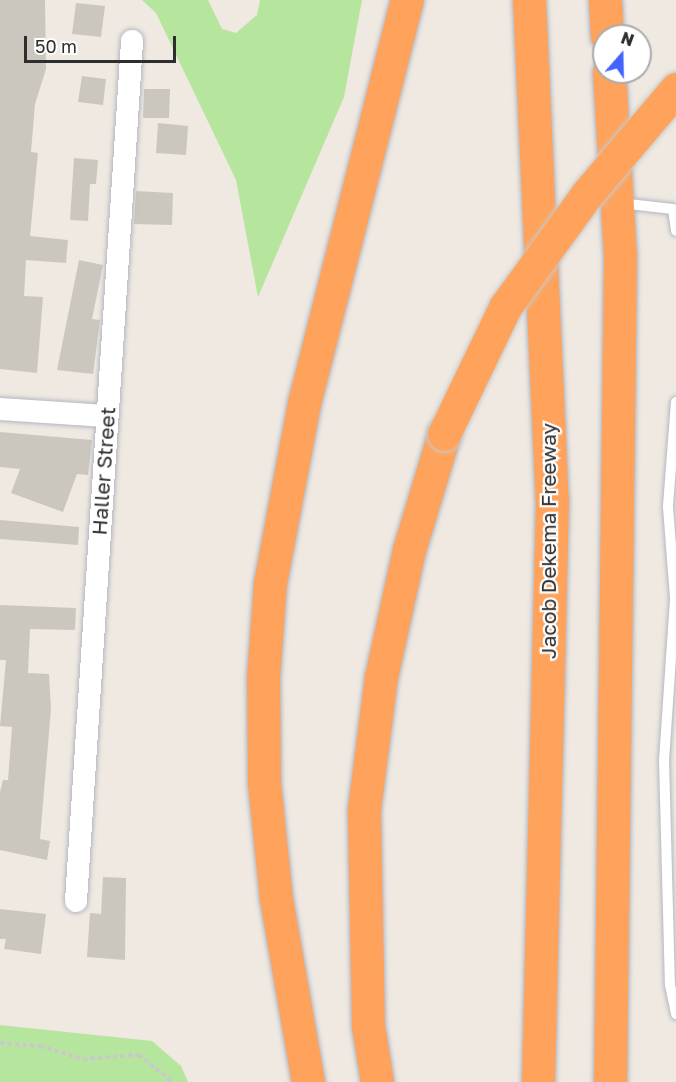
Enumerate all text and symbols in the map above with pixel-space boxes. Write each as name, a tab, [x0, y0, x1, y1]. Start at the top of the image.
scale bar	[27, 24, 178, 62]
north arrow	[592, 24, 652, 84]
text: N	[618, 27, 637, 50]
text: 50 m	[35, 35, 77, 57]
street label: Haller Street	[86, 406, 120, 536]
street label: Jacob Dekema Freeway	[535, 423, 561, 659]

